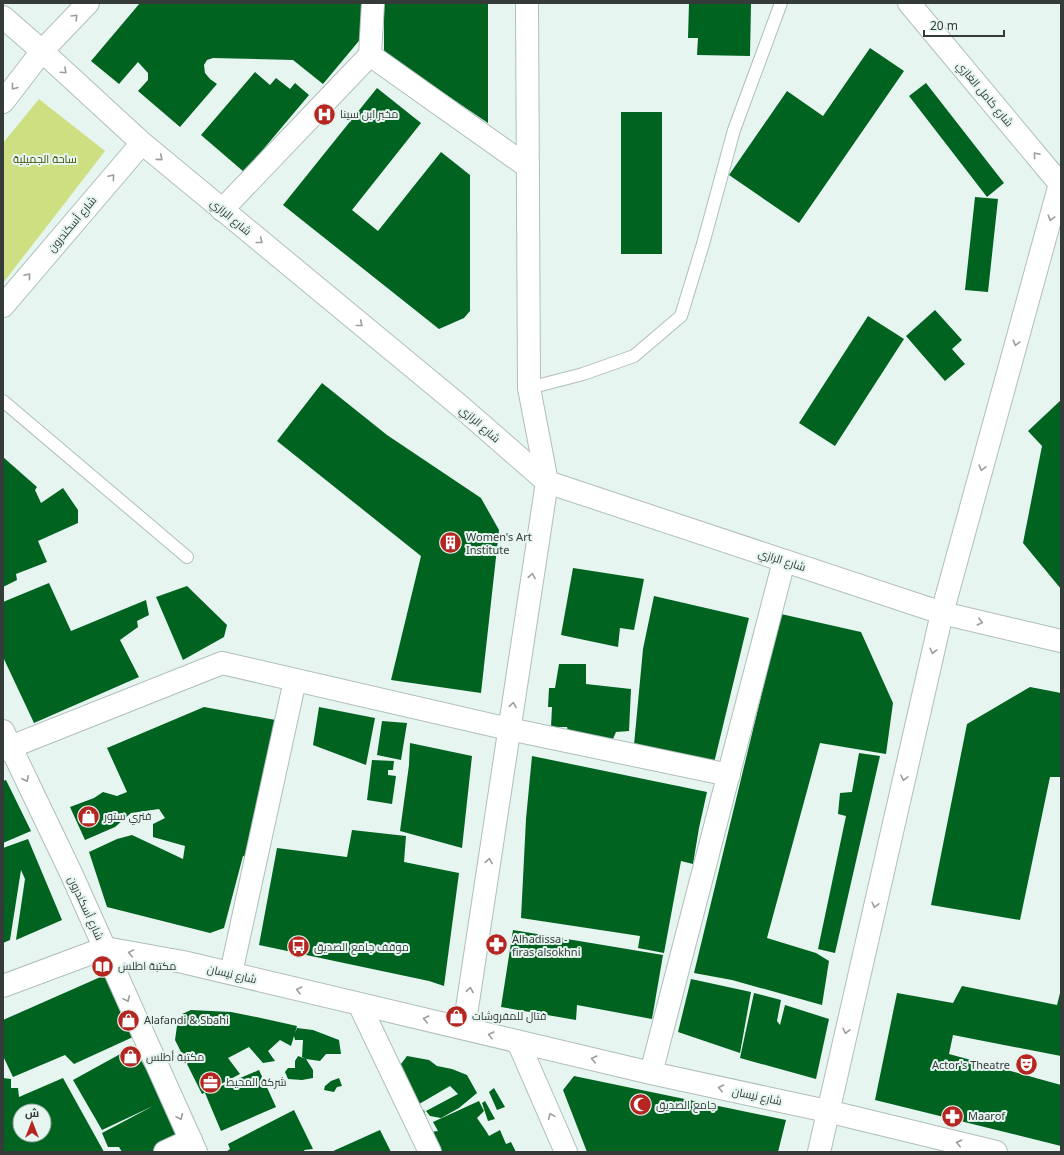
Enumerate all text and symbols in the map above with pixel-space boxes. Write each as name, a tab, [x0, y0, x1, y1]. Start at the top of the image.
scale bar	[924, 12, 1004, 38]
one-way arrow	[70, 14, 78, 22]
text: 20 m	[930, 17, 958, 34]
street label: شارع كامل الغازي	[952, 58, 1017, 131]
one-way arrow	[59, 66, 67, 73]
one-way arrow	[12, 83, 19, 90]
hospital icon: مخبر ابن سينا	[311, 101, 337, 127]
place label: مخبر ابن سينا	[340, 106, 398, 121]
park label: ساحة الجميلية	[13, 151, 77, 166]
one-way arrow	[1033, 152, 1040, 160]
one-way arrow	[155, 154, 163, 161]
one-way arrow	[108, 175, 115, 182]
street label: شارع أسكندرون	[44, 193, 100, 255]
street label: شارع الرازي	[206, 195, 255, 240]
one-way arrow	[1047, 214, 1056, 221]
one-way arrow	[255, 237, 262, 244]
one-way arrow	[24, 274, 31, 281]
one-way arrow	[356, 319, 363, 326]
one-way arrow	[1013, 340, 1021, 346]
street label: شارع الرازي	[456, 402, 504, 447]
one-way arrow	[978, 464, 987, 471]
place label: Women's Art Institute	[466, 529, 532, 557]
building icon: Women's Art Institute	[438, 530, 464, 556]
street label: شارع الرازي	[756, 545, 808, 576]
one-way arrow	[527, 573, 536, 579]
one-way arrow	[976, 617, 983, 626]
one-way arrow	[929, 647, 938, 654]
one-way arrow	[508, 702, 517, 708]
one-way arrow	[21, 775, 29, 782]
one-way arrow	[900, 775, 908, 781]
shop icon: فنري ستور	[76, 803, 102, 829]
place label: فنري ستور	[103, 808, 152, 825]
one-way arrow	[484, 858, 493, 864]
street label: شارع أسكندرون	[64, 873, 108, 943]
one-way arrow	[871, 901, 879, 908]
place label: Alhadissa - firas alsokhni	[512, 931, 581, 959]
pharmacy icon: Alhadissa - firas alsokhni	[483, 932, 509, 958]
bus stop icon: موقف جامع الصديق	[285, 934, 311, 960]
place label: موقف جامع الصديق	[314, 939, 409, 955]
one-way arrow	[128, 949, 134, 958]
library icon: مكتبة اطلس	[90, 953, 116, 979]
place label: مكتبة اطلس	[118, 958, 176, 973]
street label: شارع نيسان	[206, 961, 258, 987]
one-way arrow	[296, 986, 302, 994]
one-way arrow	[465, 987, 474, 993]
one-way arrow	[123, 995, 131, 1002]
shop icon: فتال للمفروشات	[443, 1003, 469, 1029]
shop icon: Alafandi & Sbahi	[116, 1007, 142, 1033]
place label: فتال للمفروشات	[472, 1008, 547, 1023]
place label: Alafandi & Sbahi	[144, 1012, 229, 1027]
one-way arrow	[423, 1016, 429, 1024]
one-way arrow	[842, 1028, 850, 1034]
one-way arrow	[488, 1031, 495, 1040]
shop icon: مكتبة أطلس	[117, 1044, 143, 1070]
place label: مكتبة أطلس	[146, 1049, 204, 1064]
theatre icon: Actor's Theatre	[1013, 1052, 1039, 1078]
one-way arrow	[591, 1056, 597, 1064]
place label: Actor's Theatre	[932, 1057, 1010, 1072]
office icon: شركة المحيط	[197, 1069, 223, 1095]
place label: شركة المحيط	[226, 1074, 286, 1089]
street label: شارع نيسان	[731, 1083, 783, 1109]
one-way arrow	[717, 1085, 724, 1093]
mosque icon: جامع الصديق	[628, 1092, 654, 1118]
place label: جامع الصديق	[656, 1097, 716, 1113]
north arrow	[12, 1103, 52, 1143]
pharmacy icon: Maarof	[939, 1103, 965, 1129]
text: ش	[25, 1105, 39, 1120]
place label: Maarof	[968, 1108, 1006, 1123]
one-way arrow	[547, 1113, 555, 1120]
one-way arrow	[176, 1114, 184, 1121]
one-way arrow	[955, 1139, 962, 1148]

